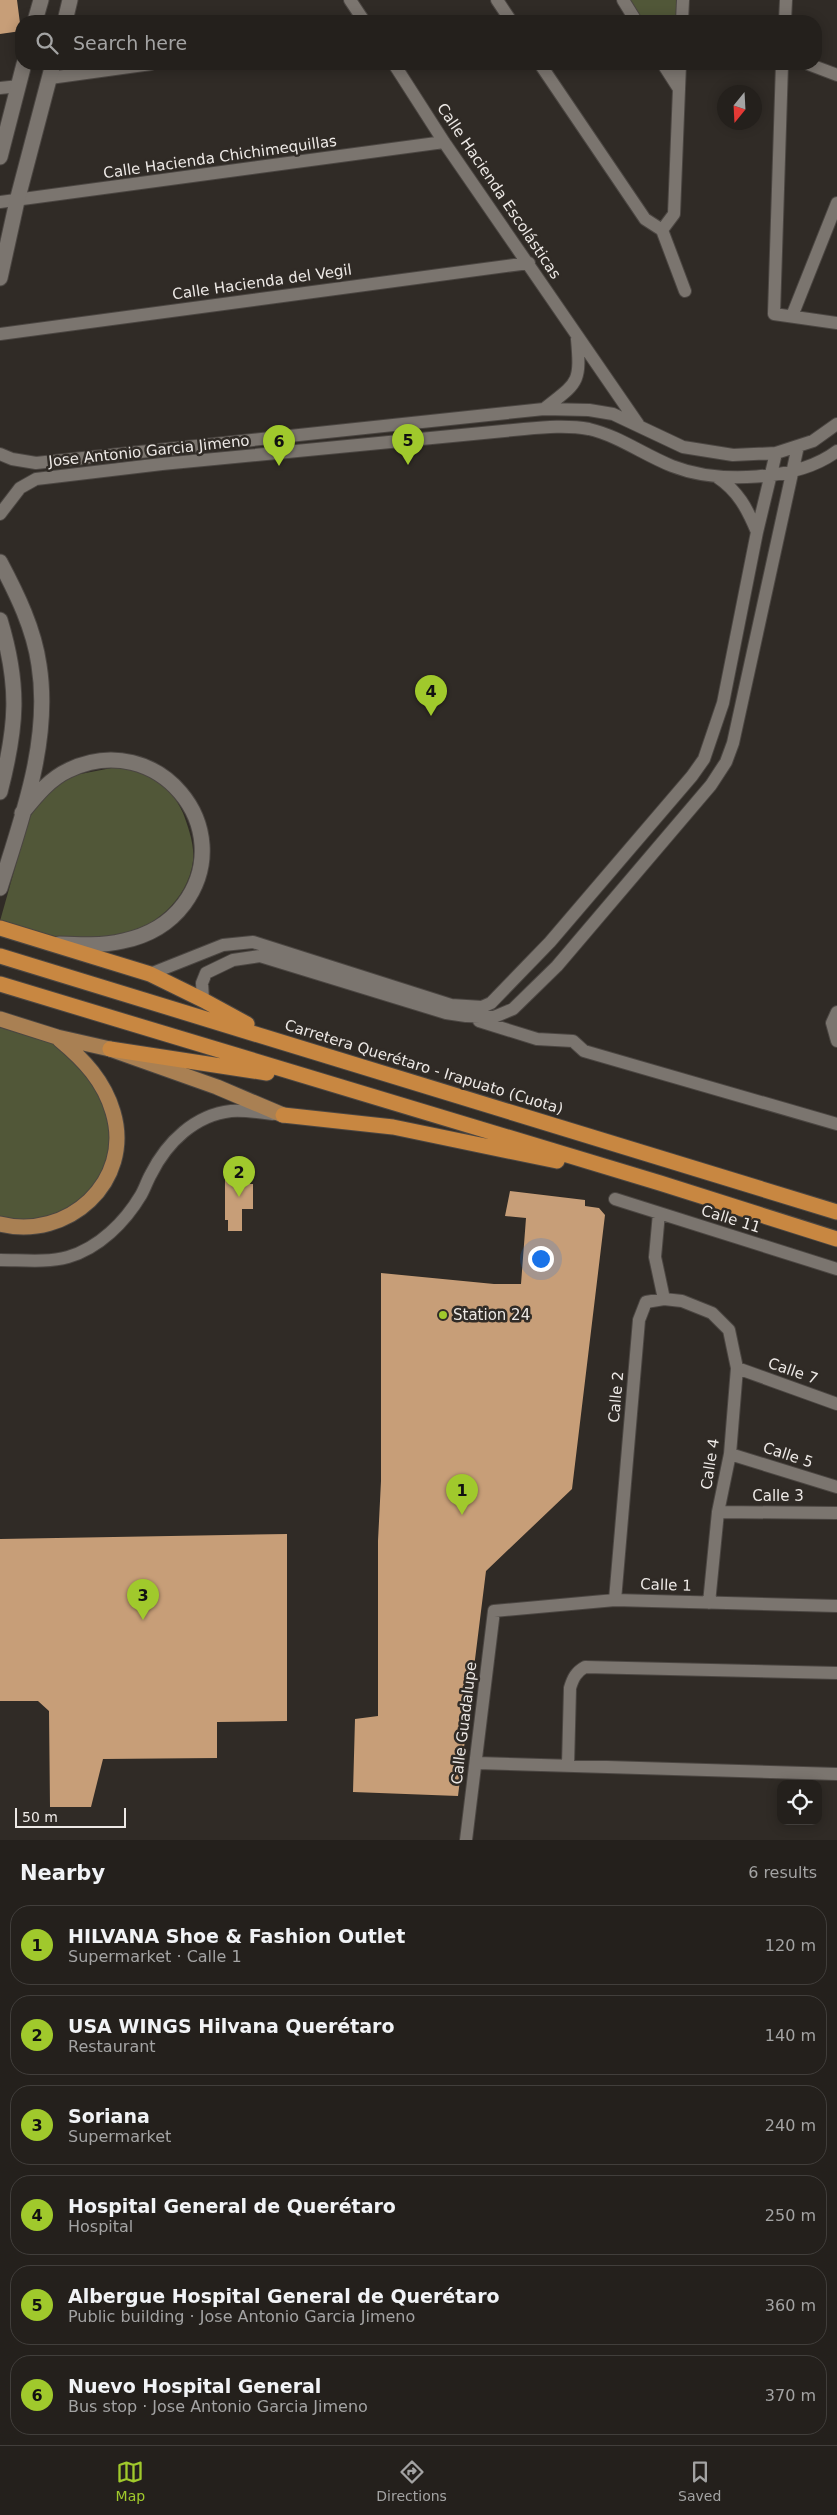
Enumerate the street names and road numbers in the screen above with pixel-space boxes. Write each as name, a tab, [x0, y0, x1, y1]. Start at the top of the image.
street label: Calle Hacienda Escolásticas	[433, 100, 565, 283]
street label: Calle Hacienda Chichimequillas	[102, 132, 338, 182]
street label: Calle Hacienda del Vegil	[171, 260, 353, 304]
street label: Jose Antonio Garcia Jimeno	[47, 431, 250, 471]
street label: Carretera Querétaro - Irapuato (Cuota)	[283, 1016, 565, 1118]
street label: Calle 11	[699, 1201, 763, 1237]
street label: Calle 7	[766, 1354, 820, 1388]
street label: Calle 2	[605, 1371, 627, 1423]
street label: Calle 4	[697, 1437, 723, 1491]
street label: Calle 5	[761, 1438, 815, 1472]
street label: Calle 3	[752, 1487, 804, 1505]
street label: Calle 1	[640, 1575, 692, 1595]
street label: Calle Guadalupe	[448, 1661, 480, 1785]

